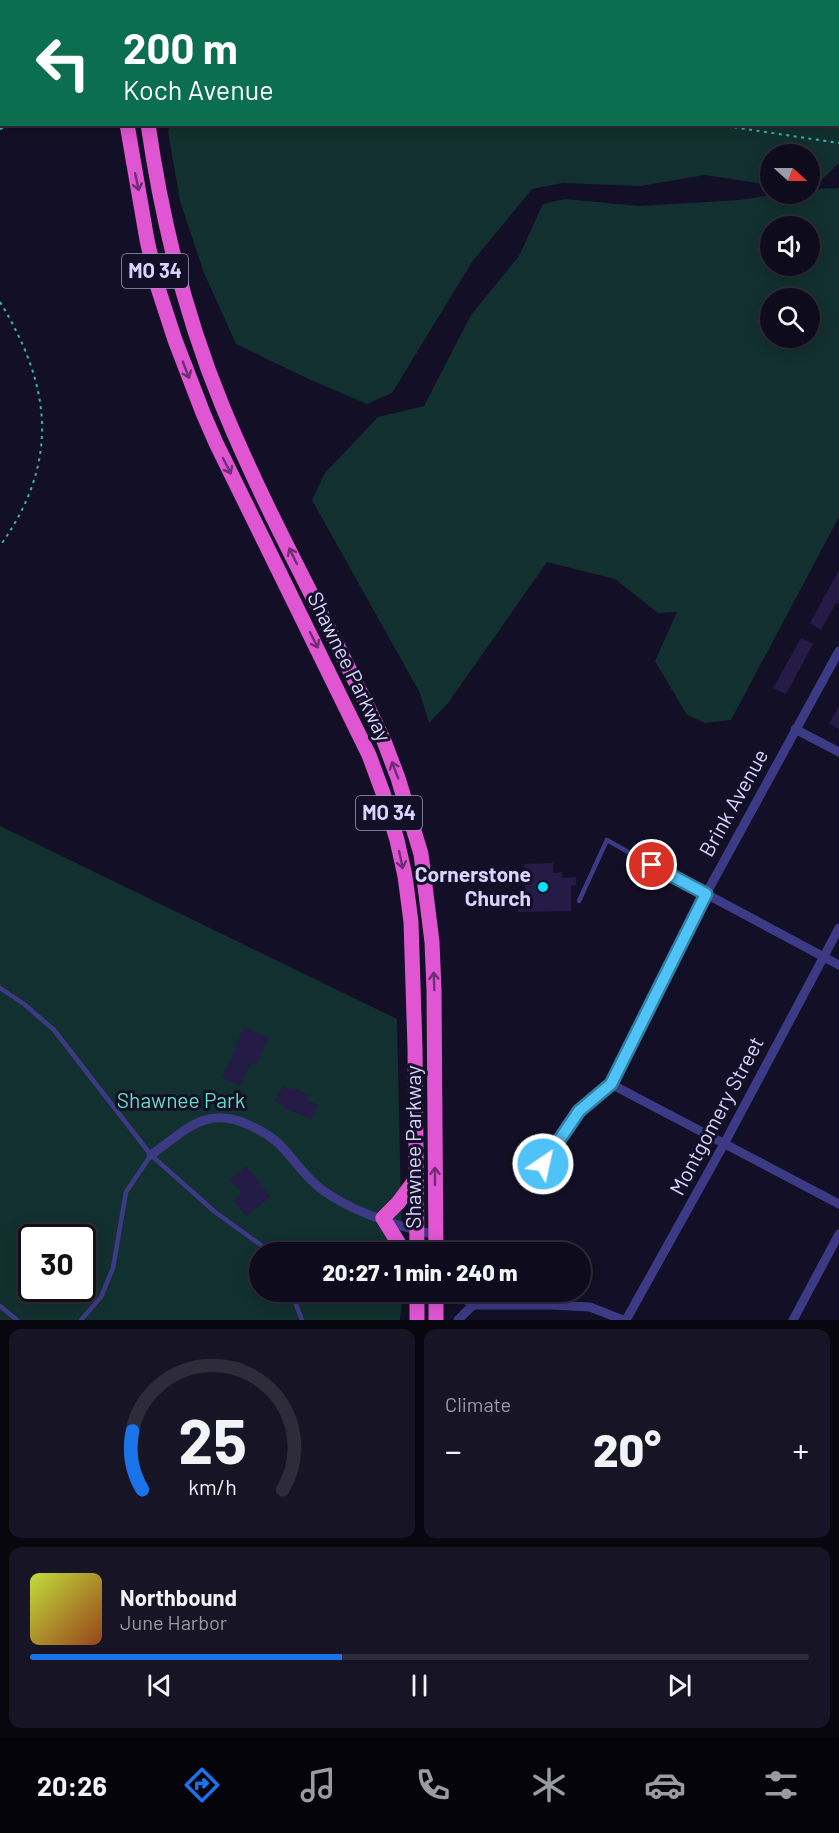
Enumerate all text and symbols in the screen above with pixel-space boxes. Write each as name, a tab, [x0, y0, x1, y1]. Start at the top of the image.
text: 200 m	[123, 22, 238, 72]
icon: left	[24, 24, 102, 102]
text: Koch Avenue	[123, 73, 274, 105]
north arrow	[760, 144, 820, 204]
map controls	[760, 144, 820, 348]
one-way arrow	[132, 172, 143, 191]
button: sound	[760, 216, 820, 276]
road number: MO 34	[122, 254, 188, 288]
button: search	[760, 288, 820, 348]
one-way arrow	[182, 360, 193, 379]
one-way arrow	[222, 456, 233, 474]
one-way arrow	[287, 547, 299, 565]
street label: Shawnee Parkway	[303, 587, 398, 746]
one-way arrow	[309, 631, 320, 649]
street label: Brink Avenue	[693, 744, 772, 860]
one-way arrow	[389, 761, 400, 780]
road number: MO 34	[356, 796, 422, 830]
pin	[626, 839, 677, 890]
icon: arrive	[635, 848, 668, 881]
one-way arrow	[396, 850, 407, 869]
place label: Cornerstone Church	[415, 861, 531, 910]
marker: Cornerstone Church	[536, 880, 550, 894]
one-way arrow	[428, 972, 440, 992]
street label: Montgomery Street	[663, 1032, 768, 1199]
street label: Shawnee Parkway	[400, 1065, 425, 1229]
park label: Shawnee Park	[117, 1087, 245, 1112]
position arrow	[511, 1132, 575, 1196]
one-way arrow	[430, 1167, 441, 1187]
speed limit sign: 30	[18, 1224, 96, 1302]
text: 20:27 · 1 min · 240 m	[322, 1259, 518, 1285]
text: Climate	[445, 1392, 511, 1416]
text: 25	[178, 1402, 246, 1476]
text: 20°	[593, 1422, 661, 1476]
text: −	[445, 1430, 462, 1470]
text: +	[793, 1430, 809, 1470]
text: km/h	[188, 1475, 236, 1500]
text: Northbound	[120, 1584, 237, 1610]
text: June Harbor	[120, 1610, 227, 1634]
icon: previous	[143, 1669, 176, 1702]
icon: pause	[403, 1669, 436, 1702]
icon: next	[663, 1669, 696, 1702]
icon: directions	[181, 1764, 223, 1806]
icon: music	[297, 1764, 339, 1806]
icon: phone	[412, 1764, 454, 1806]
icon: climate	[528, 1764, 570, 1806]
icon: car	[644, 1764, 686, 1806]
icon: filters	[760, 1764, 802, 1806]
text: 20:26	[37, 1769, 107, 1801]

